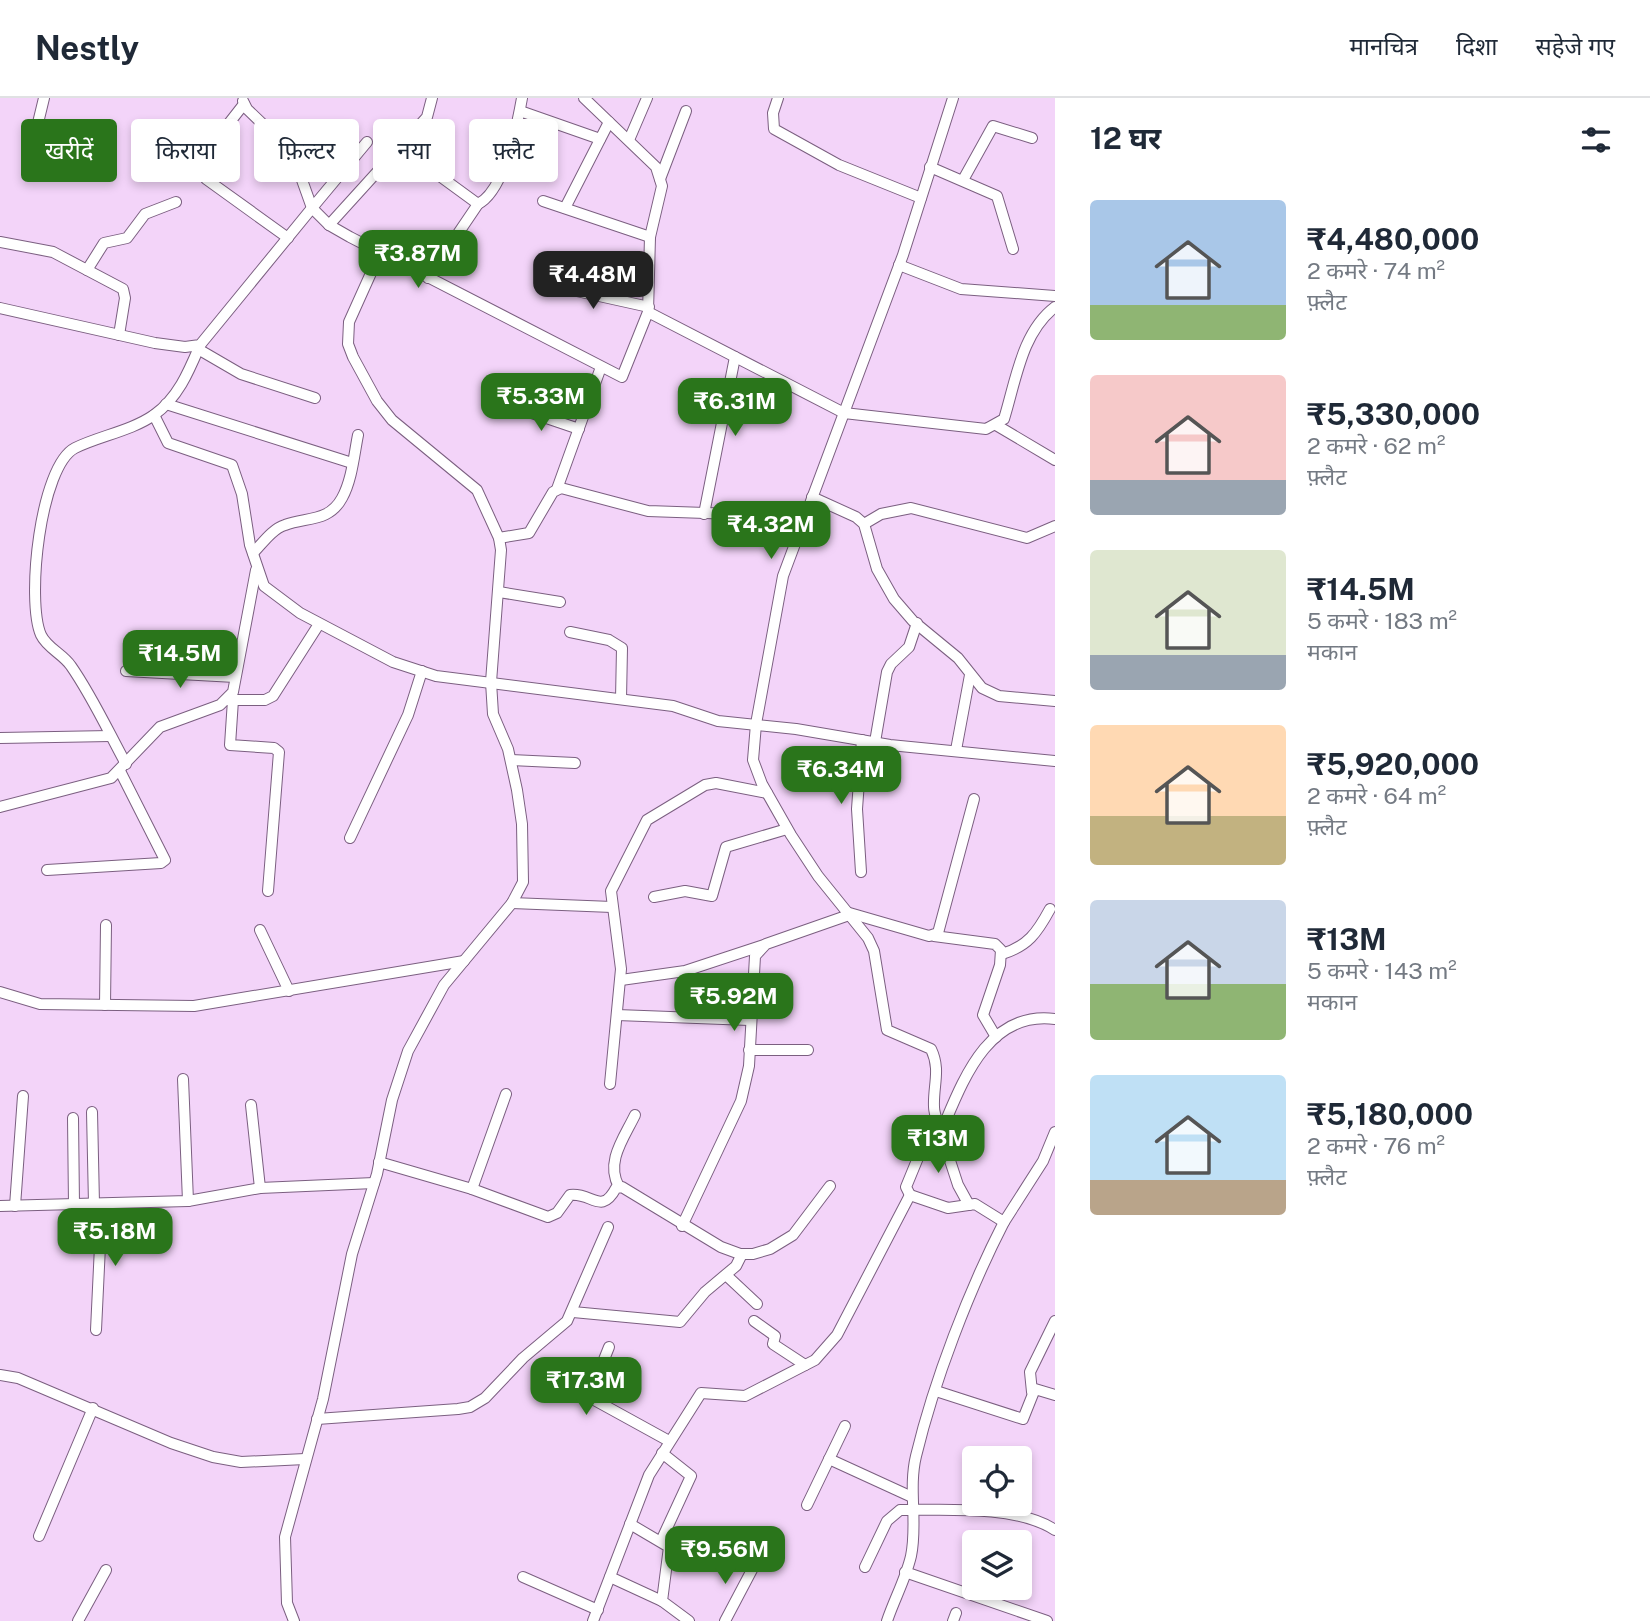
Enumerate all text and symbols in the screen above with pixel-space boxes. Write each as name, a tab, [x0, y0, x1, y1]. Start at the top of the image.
text: Nestly	[35, 29, 139, 67]
text: मानचित्र	[1350, 32, 1418, 60]
text: दिशा	[1456, 32, 1498, 60]
text: सहेजे गए	[1536, 32, 1615, 60]
chip: खरीदें	[21, 119, 117, 182]
chip: किराया	[131, 119, 240, 182]
chip: फ़िल्टर	[254, 119, 359, 182]
chip: नया	[373, 119, 455, 182]
chip: फ़्लैट	[469, 119, 558, 182]
text: 12 घर	[1090, 120, 1161, 156]
icon: filters	[1577, 121, 1615, 159]
text: ₹4,480,000	[1307, 221, 1479, 257]
icon: home	[1146, 228, 1230, 312]
pin: ₹3.87M	[361, 230, 475, 290]
text: ₹3.87M	[375, 239, 461, 266]
pin: ₹4.48M	[536, 252, 650, 311]
text: 2 कमरे · 74 m²	[1307, 257, 1445, 284]
text: ₹4.48M	[549, 260, 637, 287]
text: फ़्लैट	[1307, 288, 1347, 315]
pin: ₹5.33M	[484, 374, 598, 433]
pin: ₹6.31M	[678, 378, 792, 438]
text: ₹5.33M	[497, 382, 585, 409]
text: ₹6.31M	[694, 387, 776, 414]
text: ₹5,330,000	[1307, 396, 1480, 432]
icon: home	[1146, 403, 1230, 487]
text: 2 कमरे · 62 m²	[1307, 432, 1445, 459]
text: फ़्लैट	[1307, 463, 1347, 490]
pin: ₹4.32M	[714, 502, 828, 561]
text: ₹4.32M	[727, 510, 815, 537]
text: ₹14.5M	[1307, 571, 1415, 607]
icon: home	[1146, 578, 1230, 662]
text: 5 कमरे · 183 m²	[1307, 607, 1457, 634]
pin: ₹14.5M	[123, 630, 237, 690]
text: मकान	[1307, 638, 1357, 665]
text: ₹14.5M	[139, 639, 221, 666]
pin: ₹6.34M	[784, 746, 898, 806]
text: ₹5,920,000	[1307, 746, 1479, 782]
icon: home	[1146, 753, 1230, 837]
text: ₹6.34M	[797, 755, 885, 782]
text: 2 कमरे · 64 m²	[1307, 782, 1446, 809]
text: फ़्लैट	[1307, 813, 1347, 840]
text: ₹13M	[1307, 921, 1387, 957]
icon: home	[1146, 928, 1230, 1012]
text: 5 कमरे · 143 m²	[1307, 957, 1457, 984]
pin: ₹5.92M	[677, 974, 791, 1033]
text: ₹5.92M	[690, 982, 778, 1009]
text: मकान	[1307, 988, 1357, 1015]
text: ₹5,180,000	[1307, 1096, 1473, 1132]
icon: home	[1146, 1103, 1230, 1187]
pin: ₹13M	[897, 1116, 979, 1175]
text: ₹13M	[907, 1124, 969, 1151]
text: 2 कमरे · 76 m²	[1307, 1132, 1445, 1159]
text: फ़्लैट	[1307, 1163, 1347, 1190]
pin: ₹5.18M	[58, 1208, 172, 1268]
text: ₹5.18M	[74, 1217, 156, 1244]
pin: ₹17.3M	[529, 1358, 643, 1417]
text: ₹17.3M	[546, 1366, 626, 1393]
map controls	[962, 1446, 1032, 1600]
button: locate	[962, 1446, 1032, 1516]
pin: ₹9.56M	[668, 1526, 782, 1586]
button: layers	[962, 1530, 1032, 1600]
text: ₹9.56M	[681, 1535, 769, 1562]

